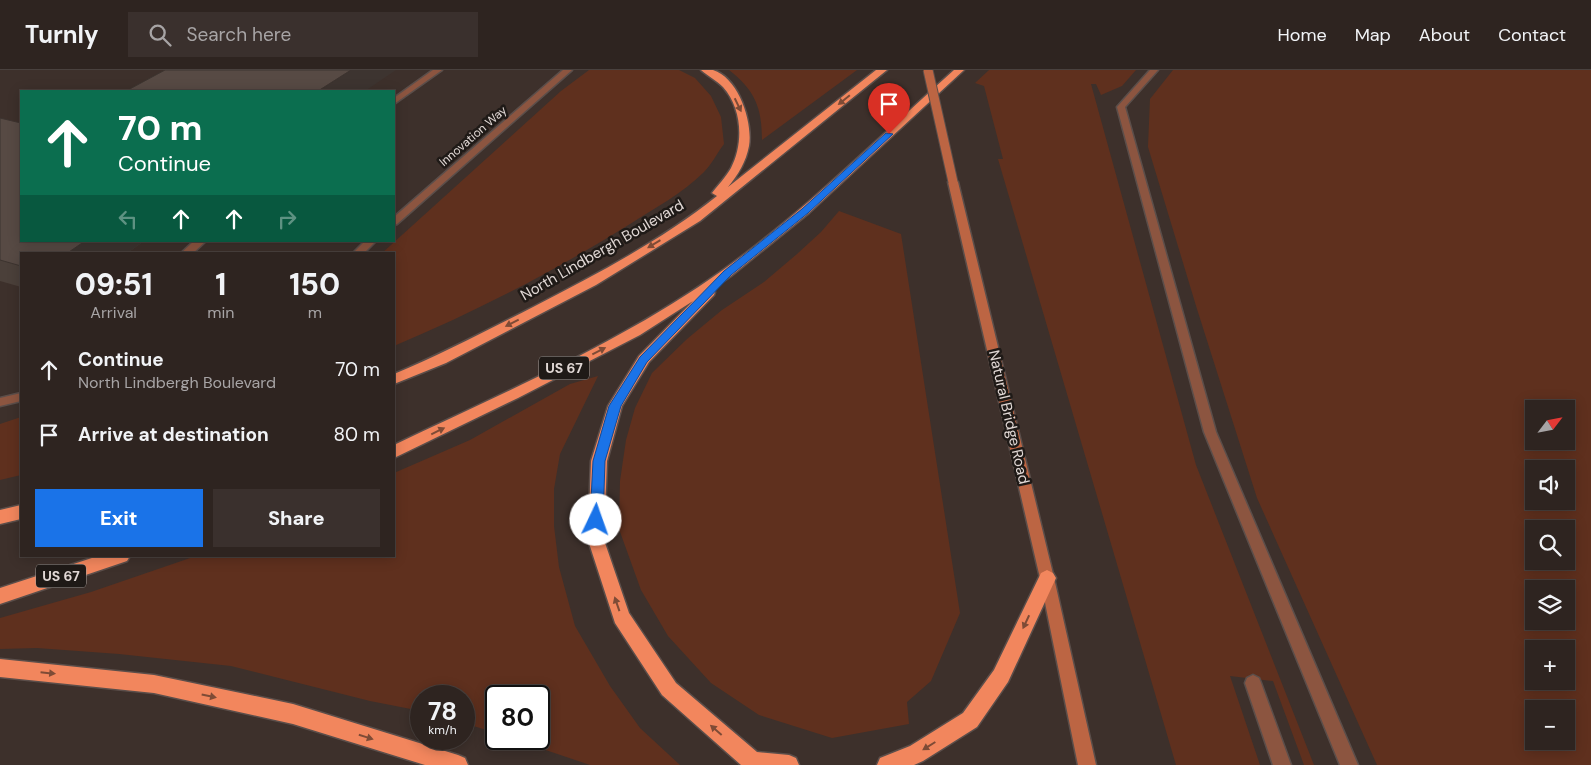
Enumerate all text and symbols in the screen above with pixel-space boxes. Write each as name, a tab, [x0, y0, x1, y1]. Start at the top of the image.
search box	[128, 12, 478, 57]
text: Turnly	[25, 19, 98, 50]
icon: search	[146, 21, 174, 49]
text: Search here	[186, 22, 291, 47]
text: Home	[1277, 23, 1327, 47]
text: Map	[1355, 23, 1391, 47]
text: About	[1419, 23, 1470, 47]
text: Contact	[1498, 23, 1566, 47]
pin	[868, 83, 910, 134]
icon: arrive	[875, 90, 903, 118]
one-way arrow	[838, 95, 851, 106]
one-way arrow	[734, 98, 742, 112]
street label: Innovation Way	[436, 102, 510, 170]
text: 70 m	[118, 105, 202, 151]
icon: ahead	[35, 110, 100, 175]
text: Continue	[118, 149, 211, 178]
street label: North Lindbergh Boulevard	[517, 195, 687, 305]
icon: left	[114, 205, 142, 233]
icon: ahead	[167, 205, 195, 233]
icon: ahead	[220, 205, 248, 233]
icon: right	[273, 205, 301, 233]
one-way arrow	[648, 240, 661, 249]
text: 09:51	[75, 265, 153, 304]
text: 1	[215, 265, 226, 304]
text: 150	[289, 265, 340, 304]
text: Arrival	[90, 302, 137, 323]
text: min	[207, 302, 235, 323]
text: m	[308, 302, 322, 323]
one-way arrow	[505, 319, 520, 327]
text: Continue	[78, 347, 164, 372]
one-way arrow	[592, 347, 606, 355]
street label: Natural Bridge Road	[984, 348, 1034, 486]
icon: ahead	[35, 356, 63, 384]
road number: US 67	[539, 356, 589, 380]
text: 70 m	[335, 357, 380, 382]
text: North Lindbergh Boulevard	[78, 372, 276, 393]
north arrow	[1525, 400, 1575, 450]
map controls	[1525, 400, 1575, 750]
icon: arrive	[35, 421, 63, 449]
text: Arrive at destination	[78, 422, 269, 447]
text: 80 m	[333, 422, 380, 447]
one-way arrow	[431, 426, 445, 434]
button: sound	[1525, 460, 1575, 510]
button: Exit	[35, 489, 203, 547]
button: Share	[213, 489, 380, 547]
position arrow	[569, 493, 621, 545]
button: search	[1525, 520, 1575, 570]
road number: US 67	[36, 564, 86, 588]
button: layers	[1525, 580, 1575, 630]
one-way arrow	[613, 596, 621, 611]
one-way arrow	[1022, 615, 1030, 629]
button: +	[1525, 640, 1575, 690]
one-way arrow	[41, 669, 57, 677]
speed limit sign: 80	[485, 685, 550, 750]
one-way arrow	[202, 692, 217, 700]
text: 78	[428, 695, 457, 728]
button: −	[1525, 700, 1575, 750]
text: km/h	[428, 722, 457, 738]
one-way arrow	[710, 725, 722, 736]
one-way arrow	[359, 733, 374, 741]
one-way arrow	[922, 741, 935, 751]

